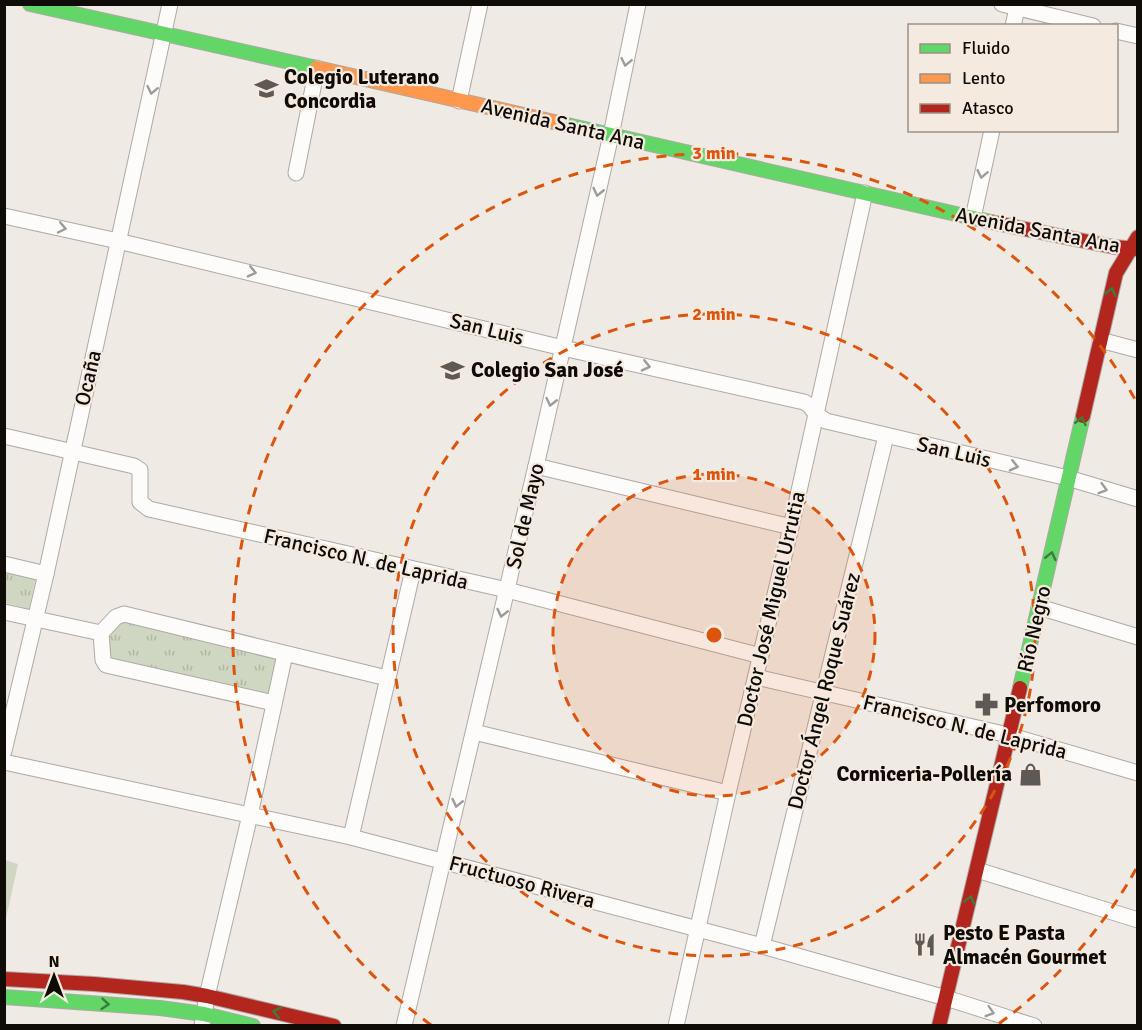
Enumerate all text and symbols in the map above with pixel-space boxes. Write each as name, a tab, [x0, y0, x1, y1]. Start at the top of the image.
legend	[908, 24, 1118, 132]
text: Fluido	[962, 37, 1010, 59]
one-way arrow	[620, 56, 633, 66]
place label: Colegio Luterano Concordia	[284, 64, 439, 114]
text: Lento	[962, 67, 1005, 89]
school or university icon: Colegio Luterano Concordia	[253, 76, 279, 102]
one-way arrow	[146, 85, 159, 95]
street label: Avenida Santa Ana	[479, 93, 647, 155]
text: Atasco	[962, 97, 1014, 119]
text: 3 min	[692, 142, 736, 164]
one-way arrow	[977, 169, 990, 179]
one-way arrow	[593, 187, 606, 197]
street label: Avenida Santa Ana	[953, 201, 1123, 259]
one-way arrow	[56, 221, 66, 234]
one-way arrow	[246, 265, 256, 278]
one-way arrow	[1104, 287, 1117, 297]
text: 2 min	[692, 303, 736, 325]
street label: San Luis	[447, 307, 527, 351]
street label: Ocaña	[69, 348, 107, 408]
school or university icon: Colegio San José	[440, 357, 466, 383]
place label: Colegio San José	[471, 357, 624, 383]
one-way arrow	[640, 359, 650, 372]
one-way arrow	[545, 397, 558, 407]
one-way arrow	[1074, 417, 1087, 427]
street label: San Luis	[914, 431, 994, 473]
one-way arrow	[1009, 458, 1019, 471]
street label: Sol de Mayo	[500, 461, 550, 571]
text: 1 min	[692, 463, 736, 485]
one-way arrow	[1097, 482, 1108, 494]
street label: Doctor José Miguel Urrutia	[731, 489, 811, 729]
street label: Francisco N. de Laprida	[261, 523, 471, 595]
one-way arrow	[1043, 551, 1056, 561]
street label: Doctor Ángel Roque Suárez	[782, 570, 866, 812]
street label: Río Negro	[1011, 583, 1057, 675]
one-way arrow	[496, 608, 509, 618]
centre of rings	[704, 625, 724, 645]
street label: Francisco N. de Laprida	[860, 689, 1070, 765]
pharmacy icon: Perfomoro	[973, 692, 999, 718]
place label: Perfomoro	[1004, 692, 1101, 718]
place label: Corniceria-Pollería	[837, 761, 1012, 787]
shop icon: Corniceria-Pollería	[1017, 761, 1043, 787]
one-way arrow	[452, 797, 465, 807]
street label: Fructuoso Rivera	[446, 850, 598, 914]
one-way arrow	[962, 895, 975, 905]
place label: Pesto E Pasta Almacén Gourmet	[943, 920, 1107, 970]
restaurant icon: Pesto E Pasta Almacén Gourmet	[912, 932, 938, 958]
north arrow	[24, 946, 84, 1006]
text: N	[48, 952, 60, 972]
one-way arrow	[100, 997, 109, 1010]
one-way arrow	[984, 1005, 995, 1017]
one-way arrow	[272, 1006, 282, 1019]

